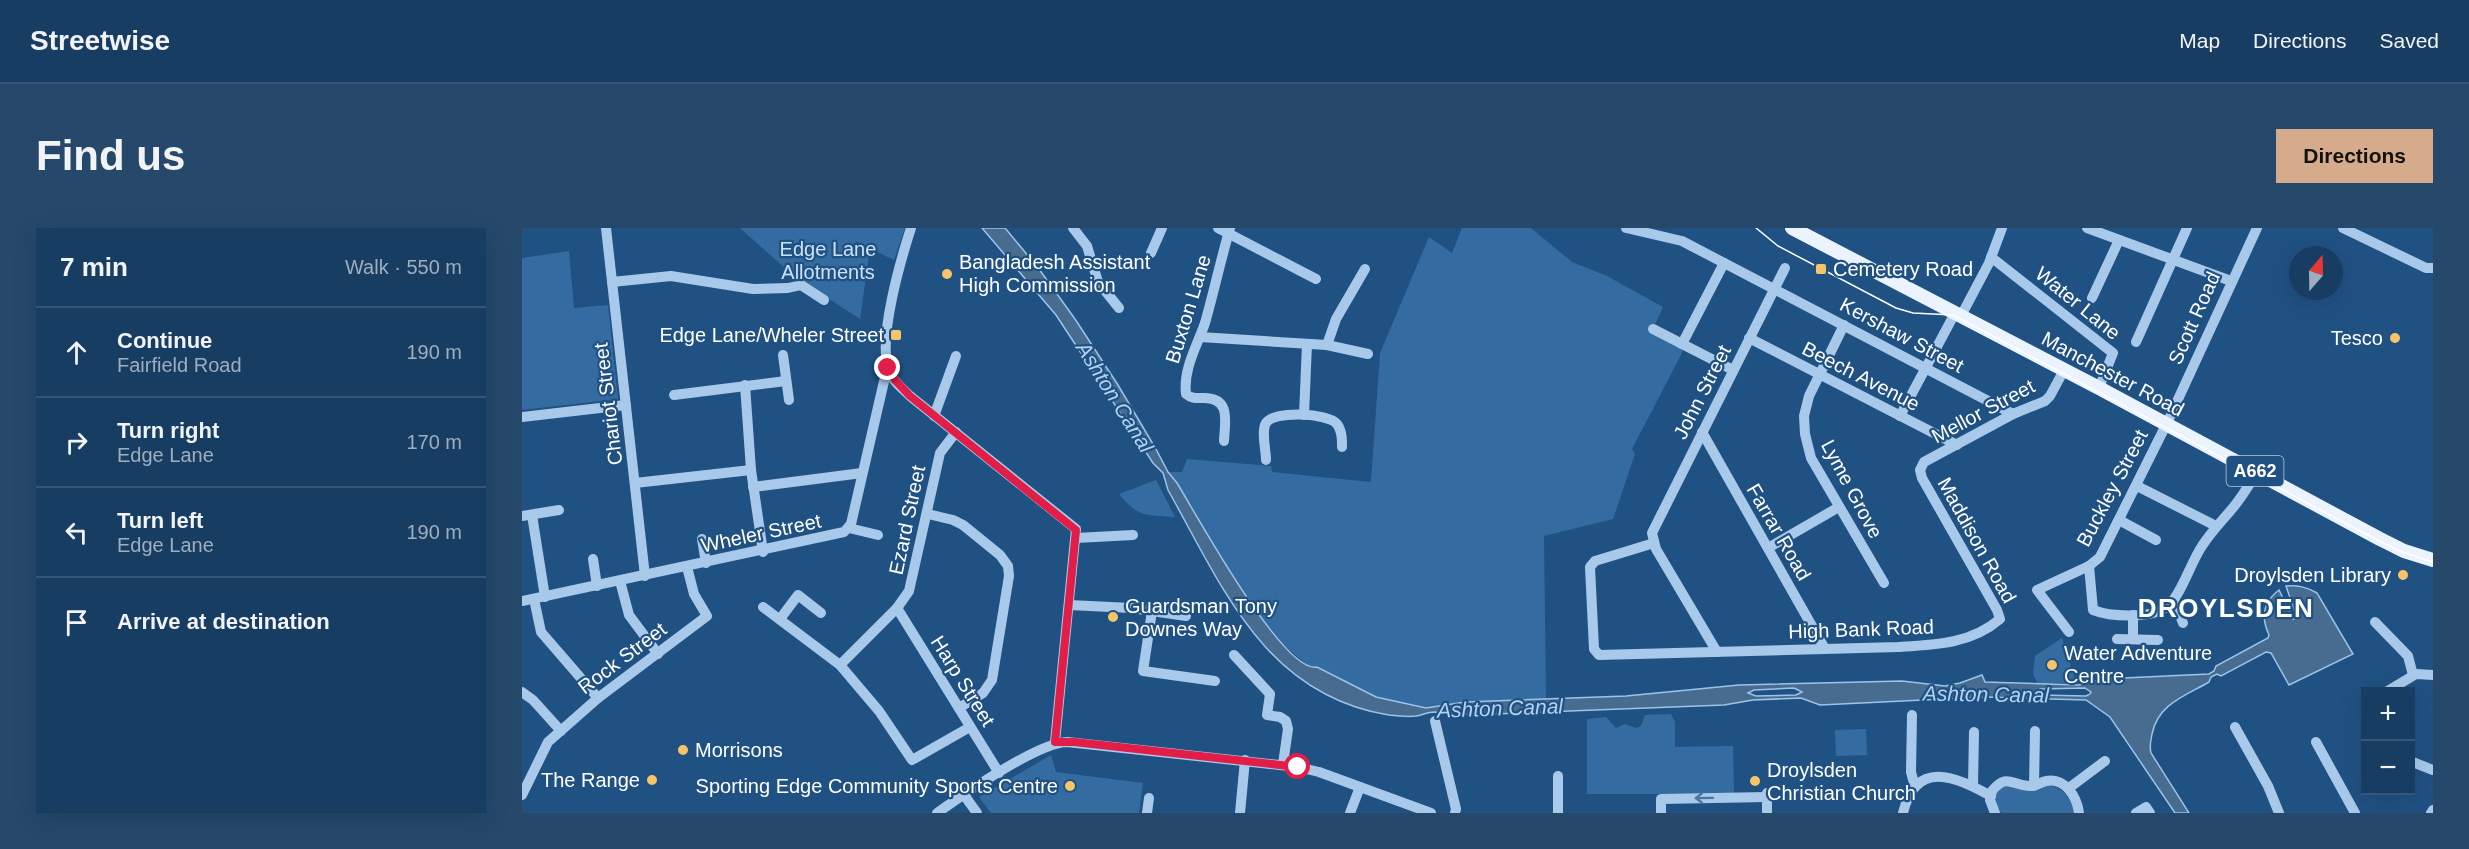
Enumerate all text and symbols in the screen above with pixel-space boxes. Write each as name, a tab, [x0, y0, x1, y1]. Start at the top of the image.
text: Streetwise	[30, 25, 170, 56]
text: Map	[2179, 29, 2220, 52]
text: Directions	[2253, 29, 2346, 52]
text: Saved	[2379, 29, 2439, 52]
button: Directions	[2276, 129, 2433, 183]
text: Find us	[36, 132, 185, 179]
park label: Edge Lane Allotments	[780, 238, 876, 283]
north arrow	[2289, 246, 2343, 300]
place label: Bangladesh Assistant High Commission	[959, 251, 1151, 296]
text: 7 min	[60, 252, 128, 282]
street label: Buxton Lane	[1161, 252, 1215, 366]
text: Walk · 550 m	[345, 256, 462, 278]
place label: Cemetery Road	[1833, 258, 1973, 280]
marker: Cemetery Road	[1814, 262, 1828, 276]
street label: Water Lane	[2031, 262, 2125, 344]
marker: Bangladesh Assistant High Commission	[940, 267, 954, 281]
street label: Scott Road	[2164, 268, 2224, 368]
street label: Kershaw Street	[1836, 293, 1968, 377]
place label: Edge Lane/Wheler Street	[659, 324, 884, 346]
street label: Manchester Road	[2038, 327, 2188, 421]
place label: Tesco	[2331, 327, 2383, 349]
text: Continue	[117, 328, 212, 353]
marker: Edge Lane/Wheler Street	[889, 328, 903, 342]
marker: Tesco	[2388, 331, 2402, 345]
icon: ahead	[60, 336, 93, 369]
water label: Ashton Canal	[1071, 336, 1159, 458]
street label: Beech Avenue	[1799, 337, 1923, 415]
text: 190 m	[406, 341, 462, 363]
street label: Chariot Street	[590, 341, 626, 467]
street label: John Street	[1669, 341, 1735, 443]
text: Fairfield Road	[117, 354, 242, 376]
route end	[874, 354, 900, 380]
street label: Mellor Street	[1928, 374, 2039, 447]
text: Turn right	[117, 418, 219, 443]
icon: right	[60, 426, 93, 459]
street label: Buckley Street	[2072, 426, 2152, 550]
text: 170 m	[406, 431, 462, 453]
street label: Lyme Grove	[1817, 436, 1887, 542]
text: Edge Lane	[117, 444, 214, 466]
road number: A662	[2226, 456, 2284, 486]
street label: Ezard Street	[885, 463, 929, 577]
street label: Maddison Road	[1933, 473, 2021, 607]
street label: Farrar Road	[1743, 480, 1815, 584]
text: Turn left	[117, 508, 203, 533]
street label: Wheler Street	[699, 509, 824, 556]
icon: left	[60, 516, 93, 549]
text: 190 m	[406, 521, 462, 543]
text: Edge Lane	[117, 534, 214, 556]
place label: Droylsden Library	[2234, 564, 2391, 586]
marker: Droylsden Library	[2396, 568, 2410, 582]
district label: DROYLSDEN	[2138, 593, 2314, 623]
place label: Guardsman Tony Downes Way	[1125, 595, 1277, 640]
icon: arrive	[60, 606, 93, 639]
text: Arrive at destination	[117, 609, 330, 634]
marker: Guardsman Tony Downes Way	[1106, 610, 1120, 624]
street label: High Bank Road	[1788, 615, 1934, 643]
street label: Rock Street	[574, 618, 671, 698]
street label: Harp Street	[927, 632, 1000, 731]
place label: Water Adventure Centre	[2064, 642, 2212, 687]
marker: Water Adventure Centre	[2045, 658, 2059, 672]
water label: Ashton Canal	[1921, 681, 2051, 707]
map controls	[2361, 687, 2415, 795]
button: +	[2361, 687, 2415, 741]
water label: Ashton Canal	[1435, 694, 1565, 722]
place label: Morrisons	[695, 739, 783, 761]
button: −	[2361, 741, 2415, 795]
marker: Morrisons	[676, 743, 690, 757]
route start	[1284, 753, 1310, 779]
place label: Droylsden Christian Church	[1767, 759, 1916, 804]
place label: The Range	[541, 769, 640, 791]
marker: The Range	[645, 773, 659, 787]
marker: Droylsden Christian Church	[1748, 774, 1762, 788]
place label: Sporting Edge Community Sports Centre	[696, 775, 1058, 797]
marker: Sporting Edge Community Sports Centre	[1063, 779, 1077, 793]
one-way arrow	[1694, 792, 1714, 804]

